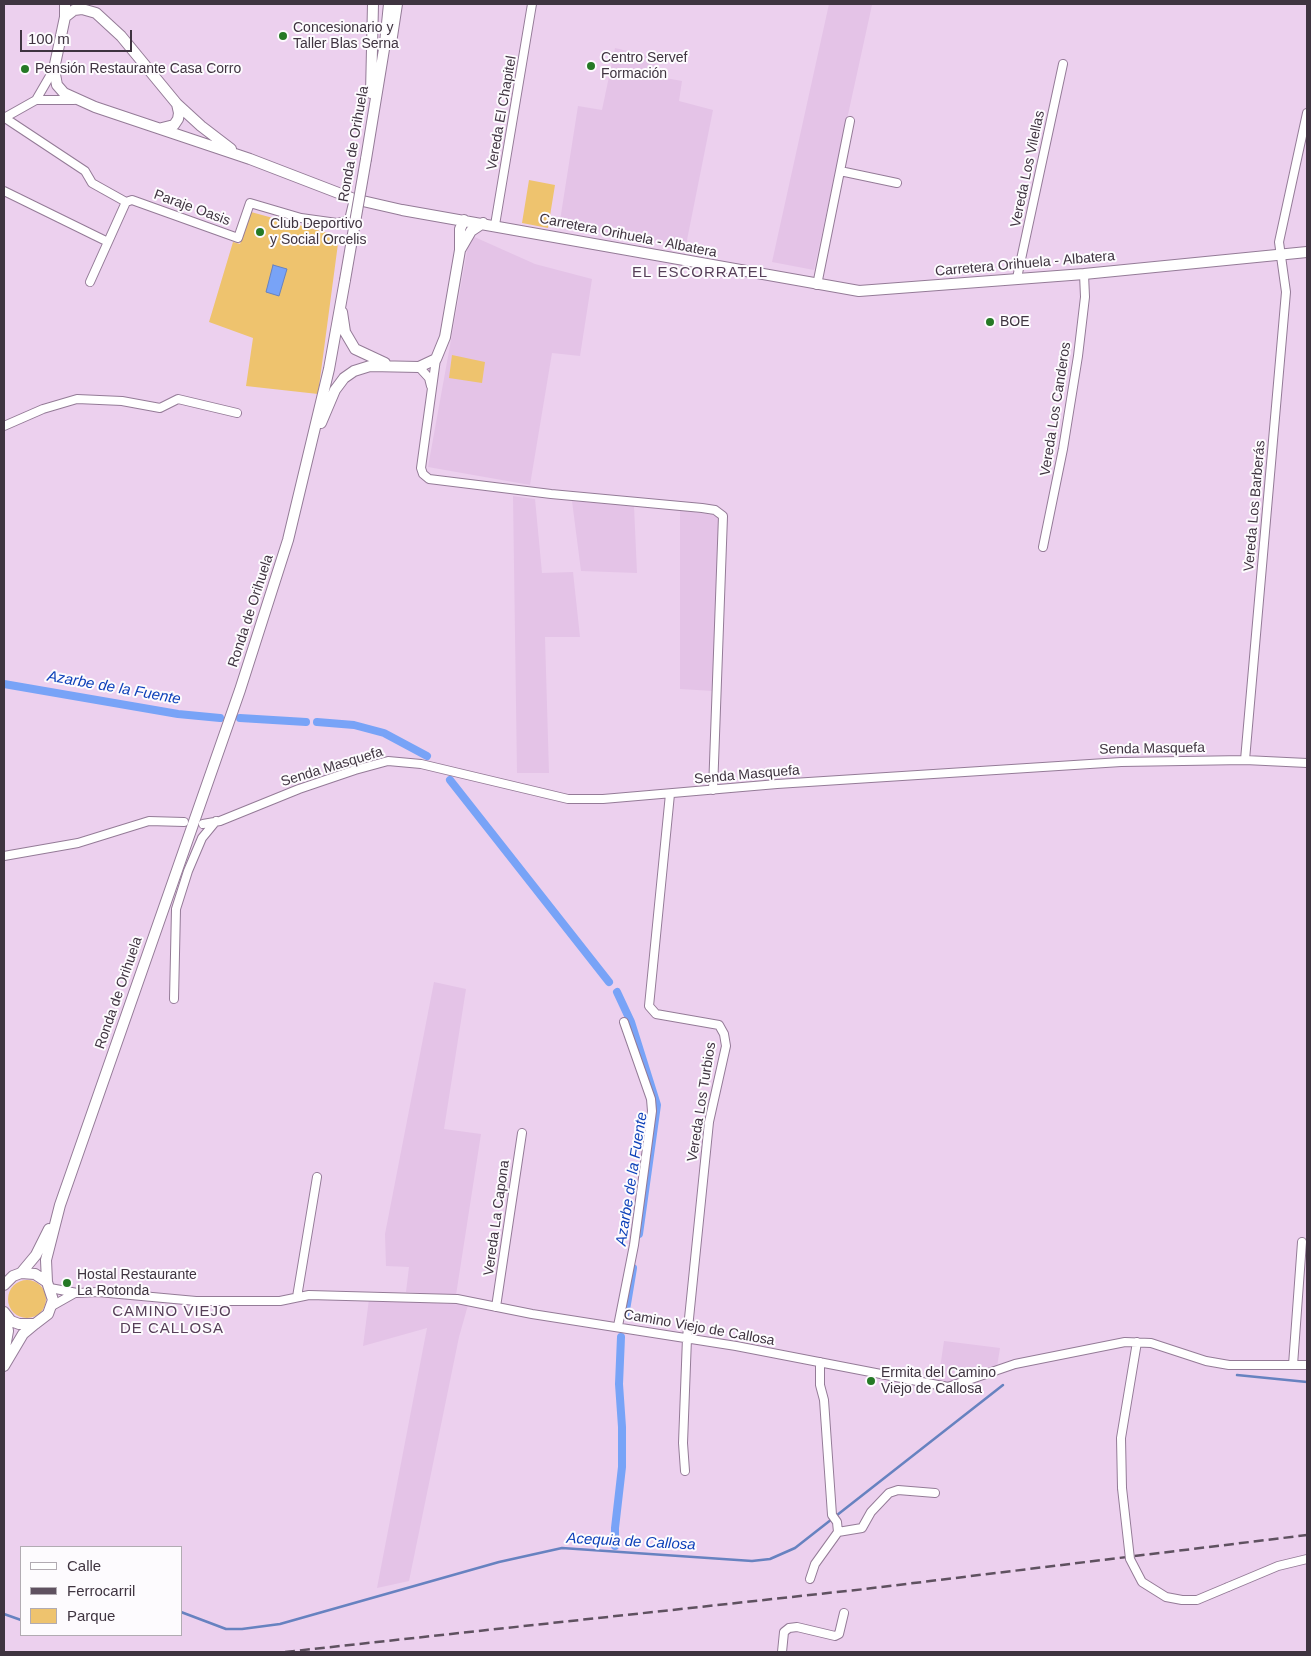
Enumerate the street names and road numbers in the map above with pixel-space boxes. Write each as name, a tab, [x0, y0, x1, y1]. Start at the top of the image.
street label: Vereda El Chapitel	[484, 54, 520, 172]
street label: Ronda de Orihuela	[336, 85, 372, 203]
street label: Vereda Los Vilellas	[1007, 109, 1049, 229]
street label: Paraje Oasis	[151, 186, 233, 230]
street label: Carretera Orihuela - Albatera	[538, 211, 718, 261]
street label: Carretera Orihuela - Albatera	[934, 248, 1116, 280]
street label: Vereda Los Canderos	[1037, 341, 1075, 477]
street label: Vereda Los Barberás	[1241, 440, 1269, 572]
street label: Ronda de Orihuela	[225, 553, 277, 669]
street label: Senda Masquefa	[1099, 740, 1205, 758]
street label: Senda Masquefa	[279, 743, 385, 791]
street label: Senda Masquefa	[694, 762, 800, 788]
street label: Ronda de Orihuela	[92, 935, 146, 1051]
street label: Vereda Los Turbios	[684, 1041, 720, 1163]
street label: Vereda La Capona	[481, 1159, 513, 1277]
street label: Camino Viejo de Callosa	[622, 1306, 776, 1350]

